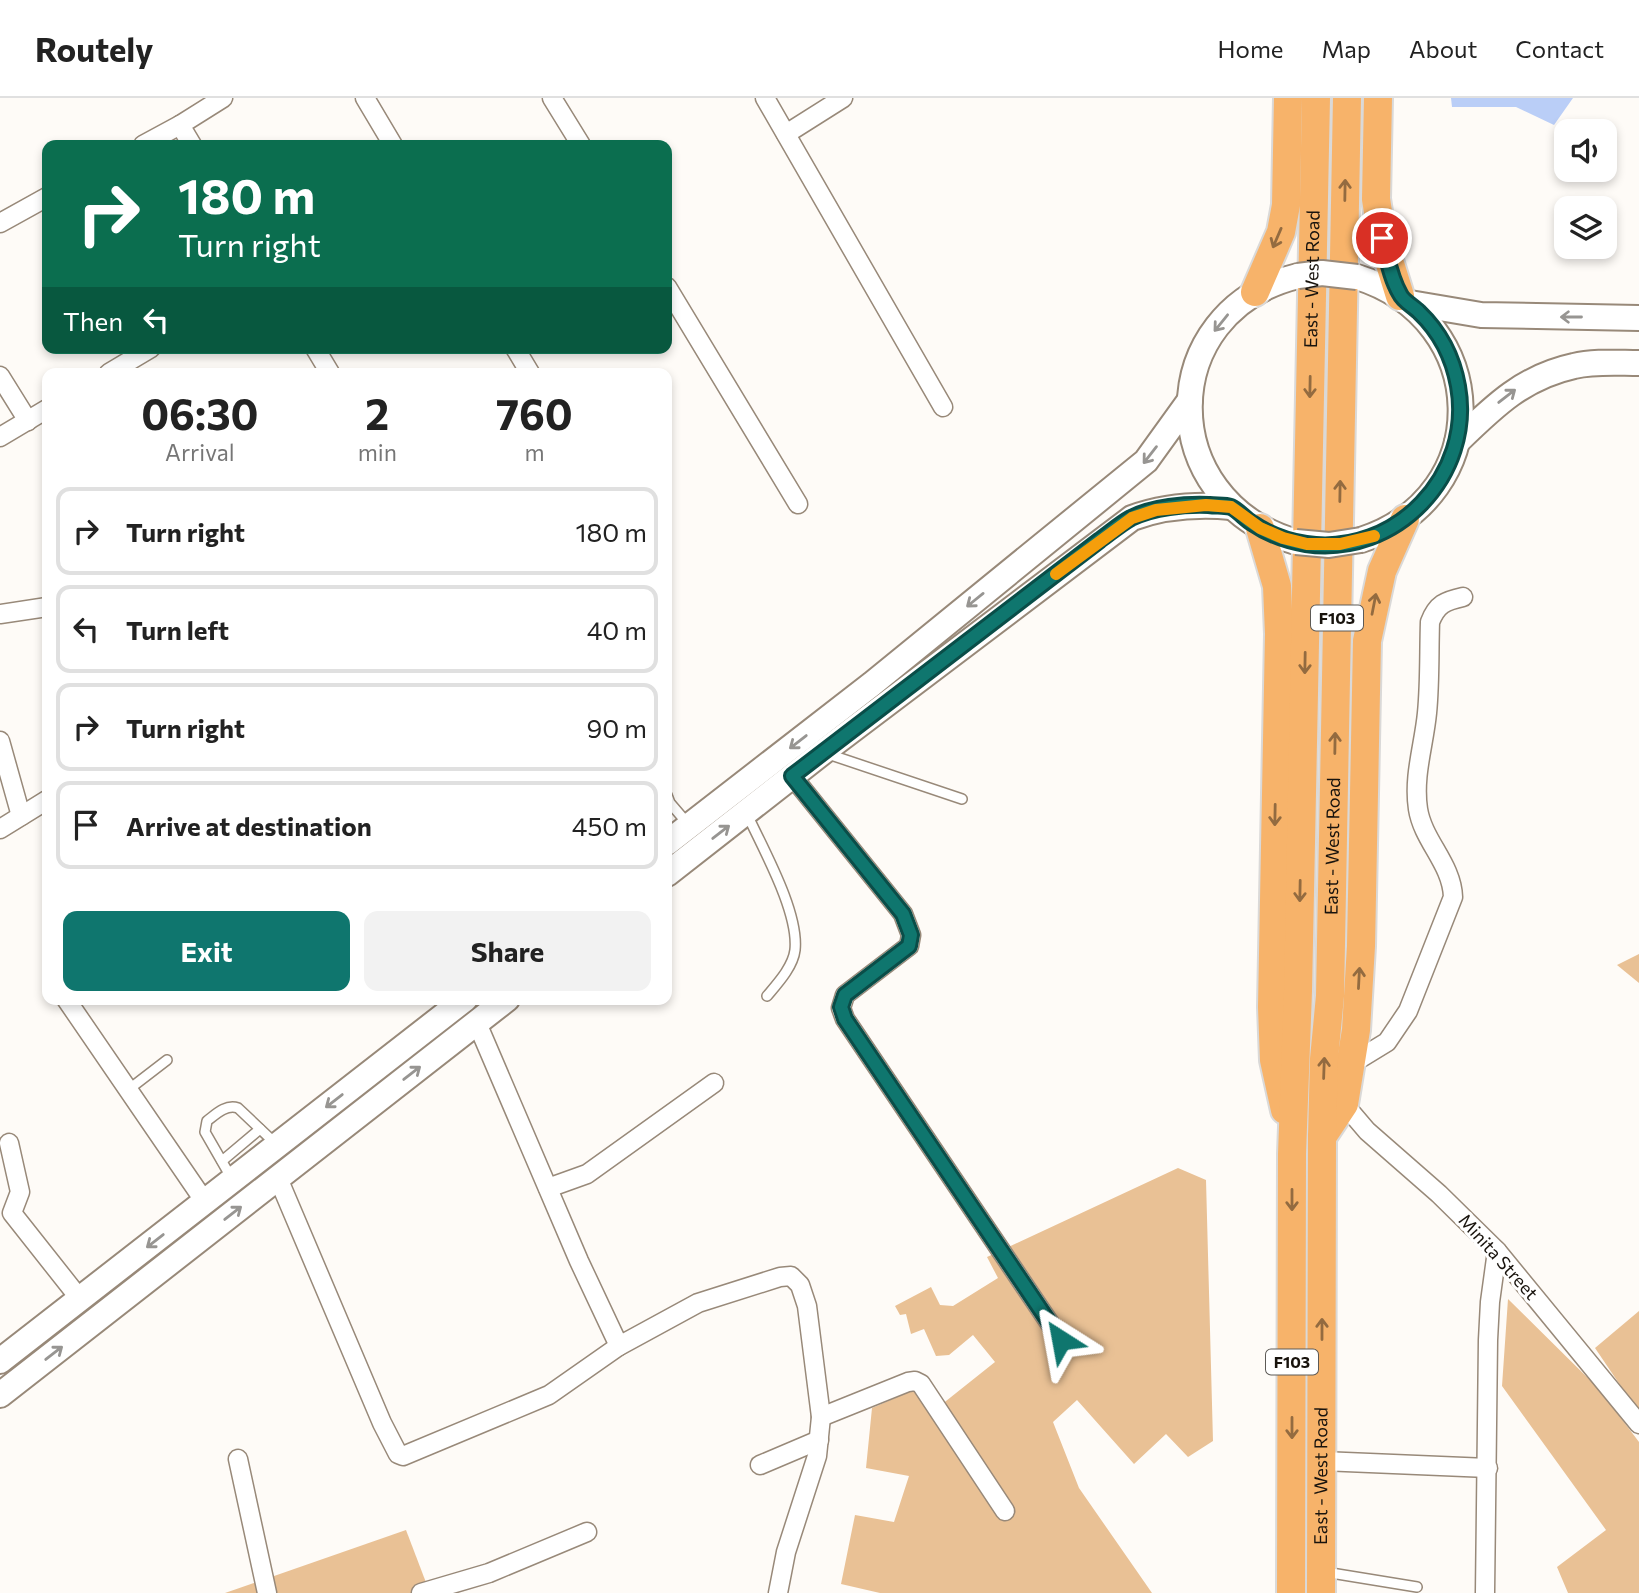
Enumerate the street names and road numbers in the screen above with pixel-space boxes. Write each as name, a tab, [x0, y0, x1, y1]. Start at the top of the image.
street label: East - West Road	[1299, 210, 1324, 348]
road number: F103	[1311, 606, 1363, 631]
street label: East - West Road	[1320, 777, 1344, 915]
street label: Minita Street	[1454, 1209, 1543, 1304]
road number: F103	[1266, 1350, 1318, 1374]
street label: East - West Road	[1309, 1407, 1331, 1545]

